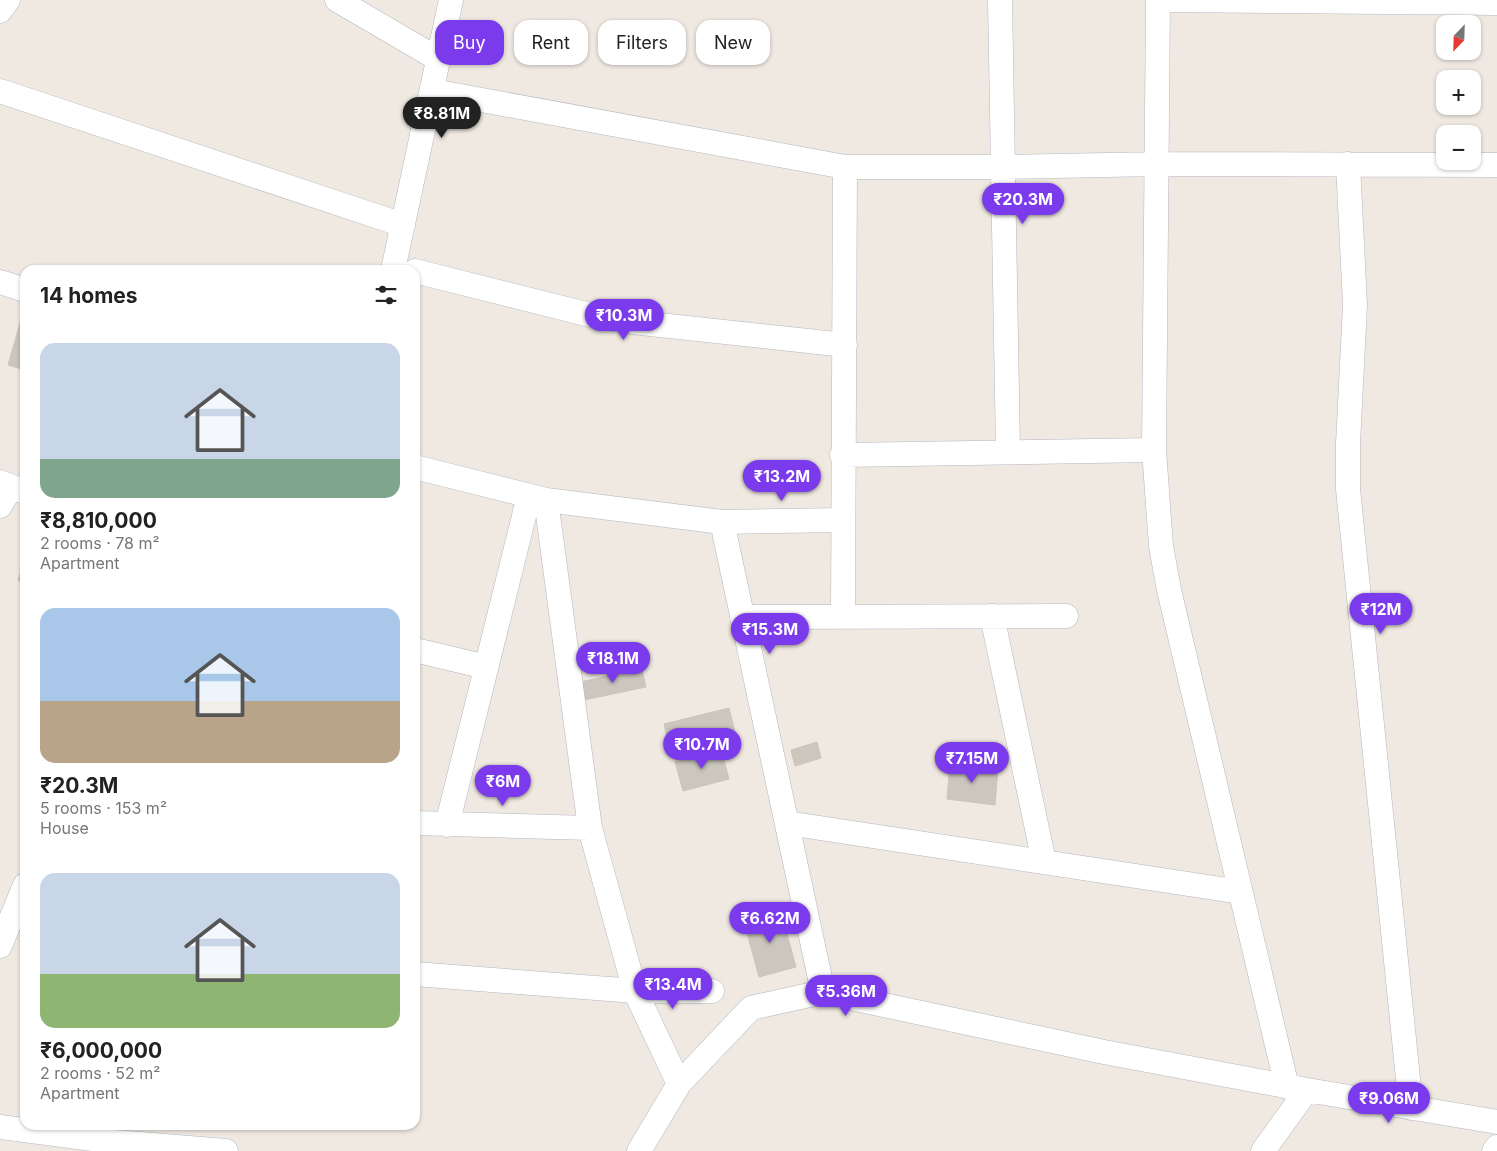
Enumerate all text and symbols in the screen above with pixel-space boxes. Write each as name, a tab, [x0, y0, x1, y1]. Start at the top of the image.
north arrow	[1436, 15, 1481, 60]
map controls	[1436, 15, 1481, 170]
chip: Buy	[435, 20, 504, 65]
chip: Rent	[514, 20, 588, 65]
chip: Filters	[598, 20, 686, 65]
chip: New	[696, 20, 770, 65]
button: +	[1436, 70, 1481, 115]
pin: ₹8.81M	[401, 96, 483, 139]
text: ₹8.81M	[414, 103, 470, 123]
button: −	[1436, 125, 1481, 170]
pin: ₹20.3M	[982, 182, 1064, 225]
text: ₹20.3M	[993, 189, 1053, 209]
icon: filters	[372, 281, 400, 309]
text: 14 homes	[40, 283, 138, 308]
pin: ₹10.3M	[583, 298, 665, 341]
text: ₹10.3M	[596, 305, 652, 325]
icon: home	[175, 375, 265, 465]
pin: ₹13.2M	[741, 460, 823, 502]
text: ₹13.2M	[754, 466, 810, 486]
text: ₹8,810,000	[40, 508, 157, 533]
text: 2 rooms · 78 m²	[40, 533, 160, 553]
text: Apartment	[40, 553, 120, 573]
pin: ₹12M	[1351, 592, 1411, 635]
text: ₹12M	[1360, 599, 1402, 619]
pin: ₹15.3M	[729, 612, 811, 655]
text: ₹15.3M	[742, 619, 798, 639]
icon: home	[175, 640, 265, 730]
pin: ₹18.1M	[572, 642, 654, 684]
text: ₹18.1M	[587, 648, 639, 668]
pin: ₹10.7M	[661, 728, 743, 770]
text: ₹10.7M	[674, 734, 730, 754]
pin: ₹7.15M	[931, 742, 1013, 784]
text: ₹7.15M	[946, 748, 998, 768]
pin: ₹6M	[479, 764, 527, 807]
text: ₹6M	[486, 771, 520, 791]
text: ₹20.3M	[40, 773, 118, 798]
text: 5 rooms · 153 m²	[40, 798, 167, 818]
text: House	[40, 818, 89, 838]
pin: ₹6.62M	[729, 902, 811, 944]
icon: home	[175, 905, 265, 995]
text: ₹6.62M	[740, 908, 800, 928]
pin: ₹13.4M	[632, 968, 714, 1010]
text: ₹13.4M	[644, 974, 702, 994]
pin: ₹5.36M	[805, 974, 887, 1017]
text: ₹5.36M	[816, 981, 876, 1001]
text: ₹6,000,000	[40, 1038, 162, 1063]
text: 2 rooms · 52 m²	[40, 1063, 160, 1083]
pin: ₹9.06M	[1348, 1082, 1430, 1124]
text: Apartment	[40, 1083, 120, 1103]
text: ₹9.06M	[1359, 1088, 1419, 1108]

